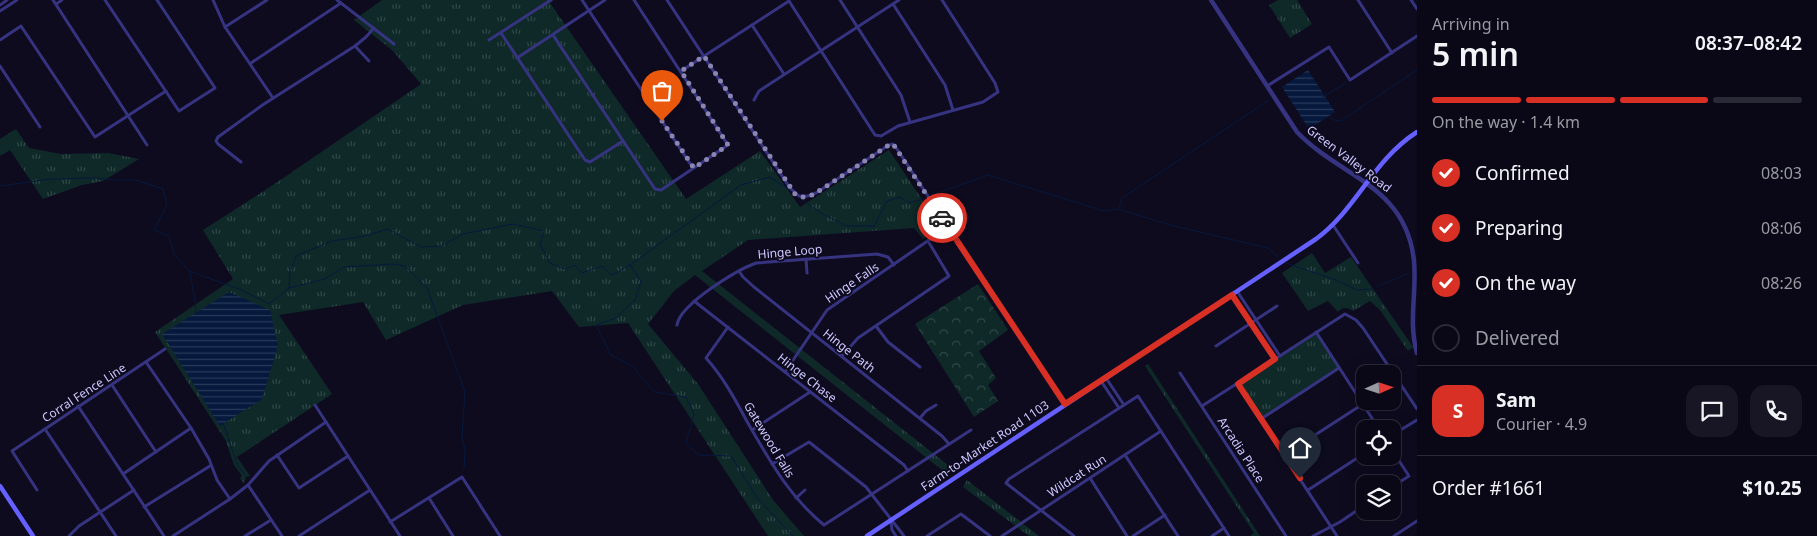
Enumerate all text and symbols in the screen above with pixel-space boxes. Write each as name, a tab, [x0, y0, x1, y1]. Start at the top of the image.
text: Arriving in	[1432, 13, 1510, 35]
text: 08:37–08:42	[1695, 30, 1802, 56]
text: 5 min	[1432, 32, 1519, 75]
pin	[641, 70, 683, 121]
icon: bag	[648, 77, 676, 105]
text: On the way · 1.4 km	[1432, 111, 1580, 133]
street label: Green Valley Road	[1303, 121, 1395, 196]
icon: check	[1432, 159, 1460, 187]
text: Confirmed	[1475, 160, 1570, 186]
text: 08:03	[1761, 162, 1802, 184]
courier	[917, 193, 967, 243]
icon: car	[928, 204, 956, 232]
icon: check	[1432, 214, 1460, 242]
text: Preparing	[1475, 215, 1563, 241]
text: 08:06	[1761, 217, 1802, 239]
street label: Hinge Loop	[757, 240, 823, 263]
street label: Hinge Falls	[821, 258, 882, 307]
icon: check	[1432, 269, 1460, 297]
text: On the way	[1475, 270, 1576, 296]
text: 08:26	[1761, 272, 1802, 294]
street label: Hinge Path	[819, 325, 879, 377]
text: Delivered	[1475, 325, 1560, 351]
street label: Hinge Chase	[774, 349, 841, 406]
street label: Corral Fence Line	[38, 359, 129, 426]
north arrow	[1356, 365, 1401, 410]
map controls	[1356, 365, 1401, 520]
button: chat	[1686, 385, 1738, 437]
button: phone	[1750, 385, 1802, 437]
text: Sam	[1496, 387, 1536, 413]
street label: Farm-to-Market Road 1103	[917, 396, 1052, 495]
text: S	[1453, 398, 1463, 424]
street label: Gatewood Falls	[740, 399, 799, 481]
text: Courier · 4.9	[1496, 413, 1587, 435]
street label: Arcadia Place	[1214, 414, 1269, 486]
button: locate	[1356, 420, 1401, 465]
pin	[1279, 427, 1321, 478]
icon: home	[1286, 434, 1314, 462]
street label: Wildcat Run	[1044, 450, 1109, 501]
button: layers	[1356, 475, 1401, 520]
text: Order #1661	[1432, 475, 1545, 501]
text: $10.25	[1742, 475, 1802, 501]

